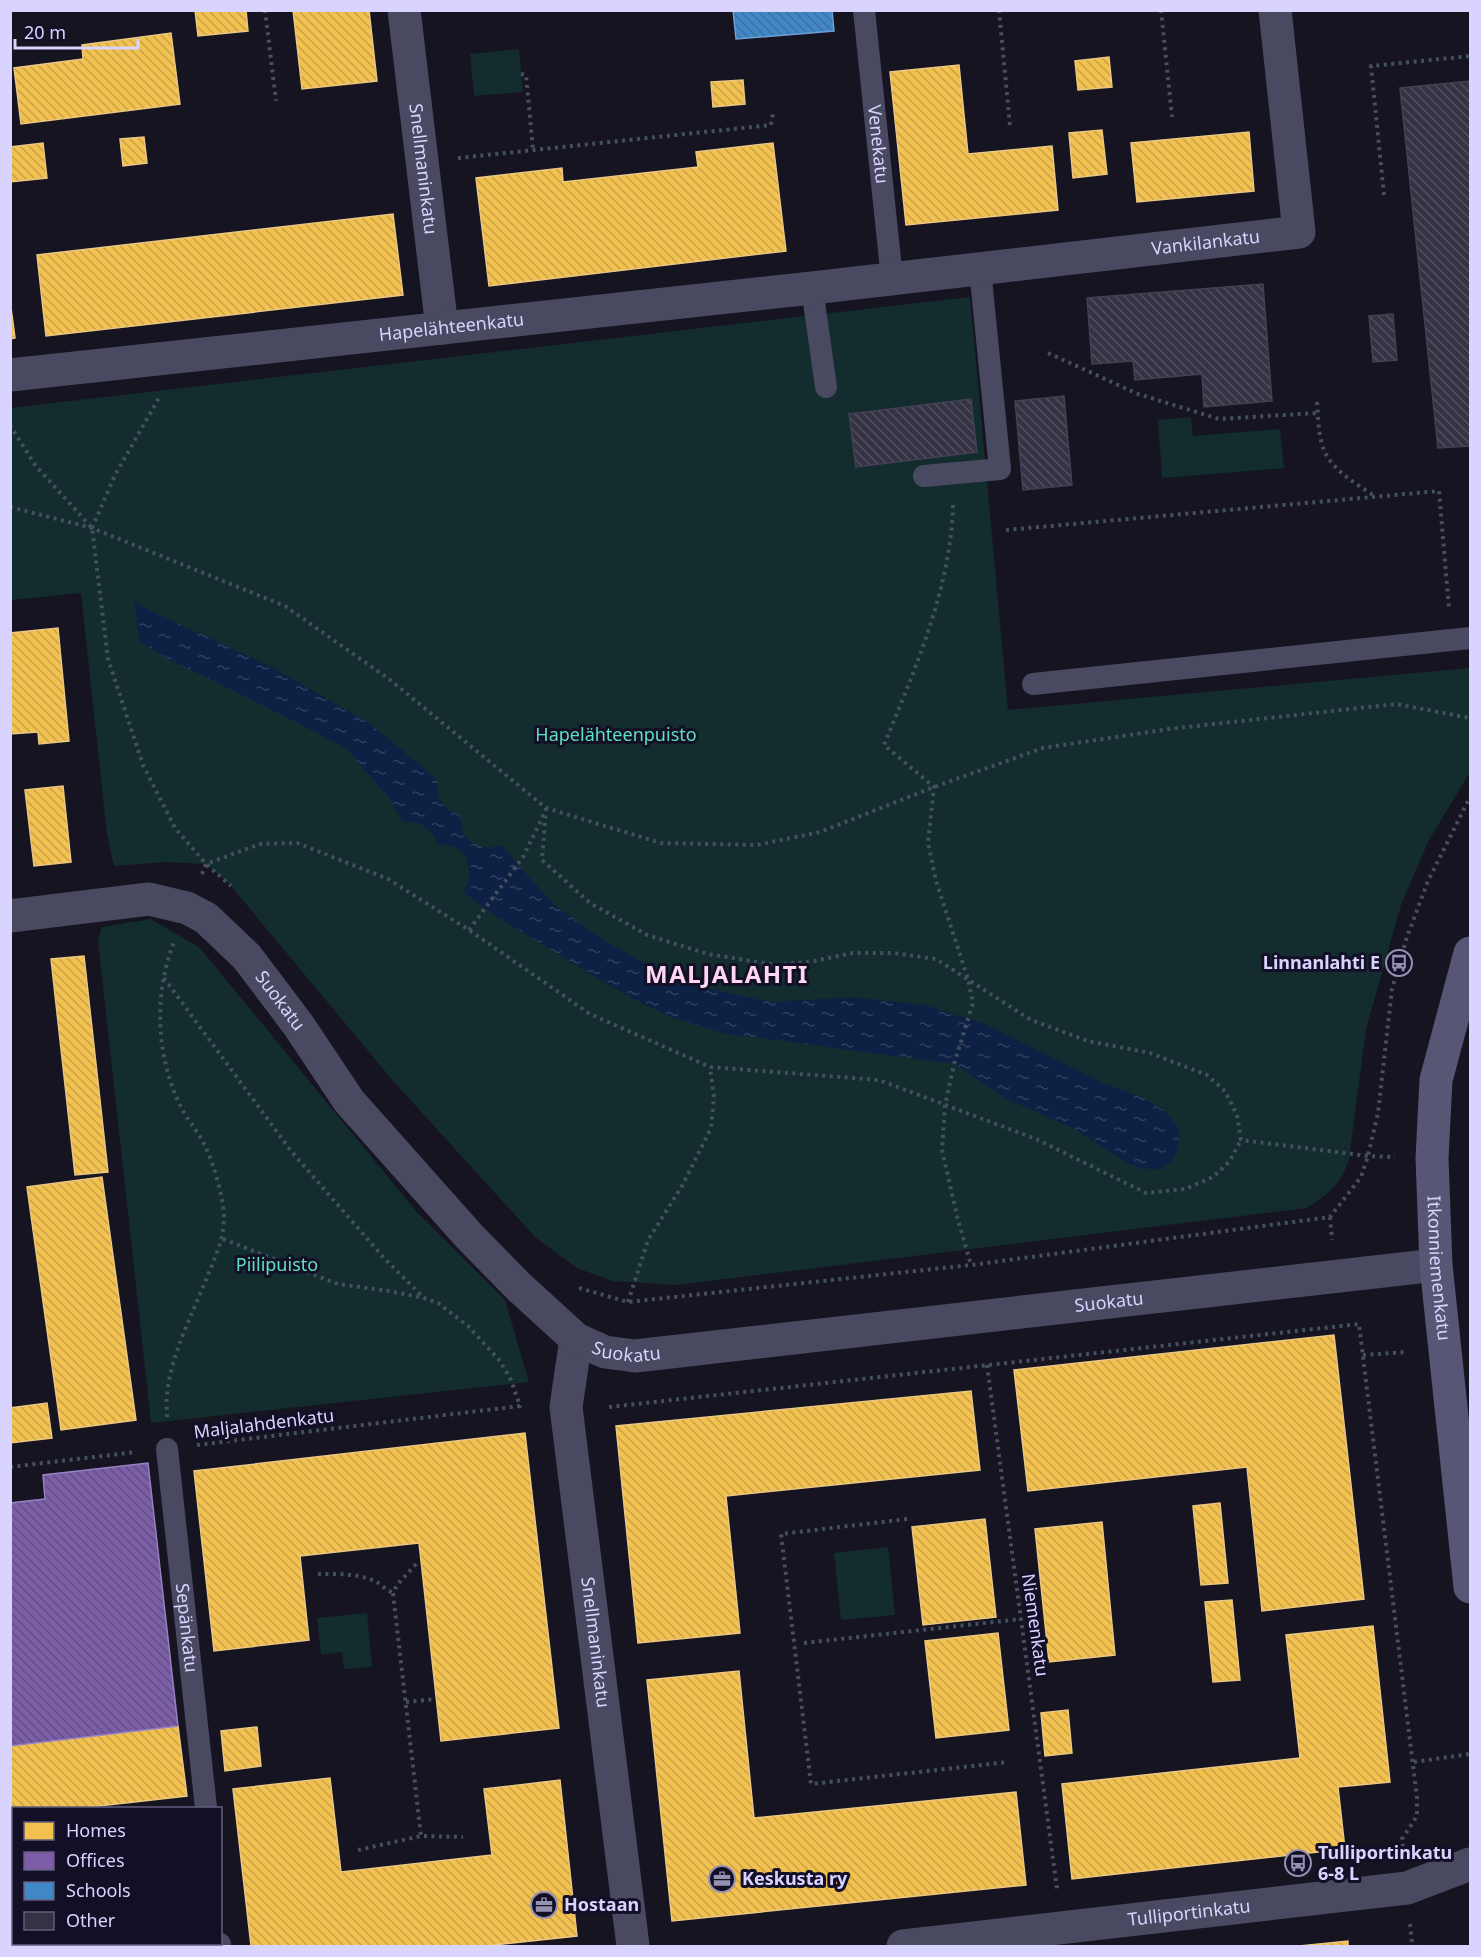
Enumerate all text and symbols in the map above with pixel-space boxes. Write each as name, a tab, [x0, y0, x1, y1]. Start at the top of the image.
scale bar	[15, 12, 138, 50]
text: 20 m	[24, 20, 66, 44]
street label: Snellmaninkatu	[404, 102, 444, 236]
street label: Venekatu	[863, 104, 895, 185]
street label: Vankilankatu	[1150, 224, 1261, 260]
street label: Hapelähteenkatu	[377, 306, 525, 346]
park label: Hapelähteenpuisto	[535, 722, 697, 746]
bus stop icon: Linnanlahti E	[1384, 948, 1414, 978]
place label: Linnanlahti E	[1263, 950, 1380, 974]
district label: MALJALAHTI	[645, 957, 809, 990]
street label: Suokatu	[250, 965, 311, 1035]
street label: Itkonniemenkatu	[1422, 1195, 1457, 1342]
park label: Piilipuisto	[236, 1252, 318, 1276]
street label: Suokatu	[1073, 1285, 1145, 1317]
street label: Suokatu	[588, 1335, 662, 1367]
street label: Maljalahdenkatu	[192, 1402, 335, 1444]
street label: Niemenkatu	[1017, 1572, 1055, 1678]
street label: Snellmaninkatu	[576, 1576, 616, 1709]
street label: Sepänkatu	[171, 1582, 204, 1674]
legend	[12, 1807, 222, 1945]
text: Homes	[66, 1818, 126, 1842]
place label: Tulliportinkatu 6-8 L	[1318, 1840, 1452, 1885]
text: Offices	[66, 1848, 125, 1872]
bus stop icon: Tulliportinkatu 6-8 L	[1283, 1848, 1313, 1878]
office icon: Keskusta ry	[707, 1864, 737, 1894]
place label: Keskusta ry	[742, 1866, 848, 1890]
text: Schools	[66, 1878, 131, 1902]
office icon: Hostaan	[529, 1890, 559, 1920]
place label: Hostaan	[564, 1892, 639, 1916]
street label: Tulliportinkatu	[1126, 1893, 1252, 1931]
text: Other	[66, 1908, 116, 1932]

